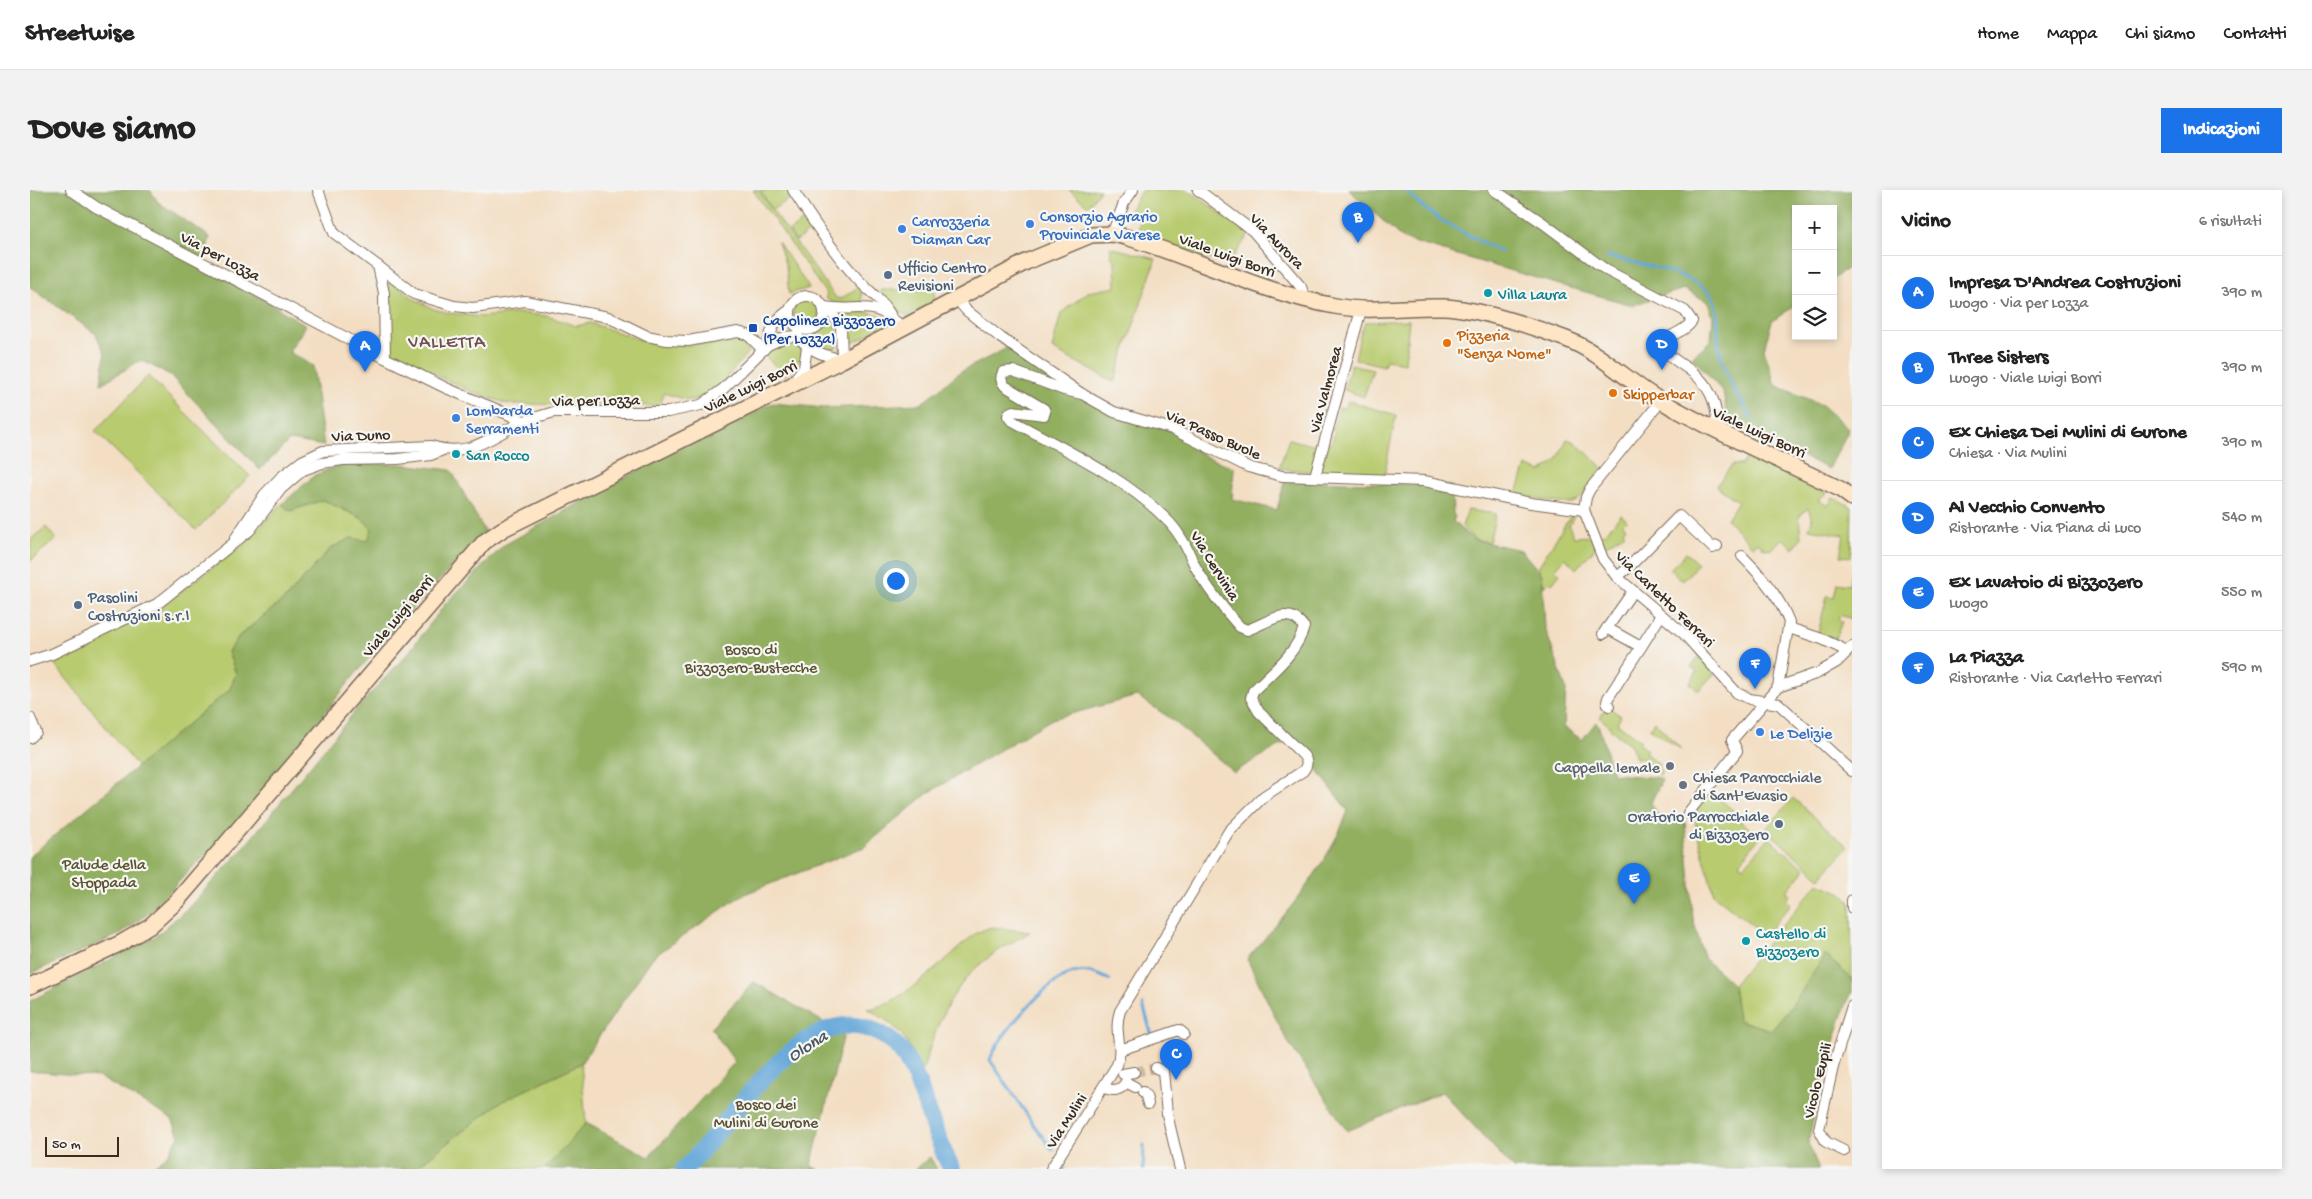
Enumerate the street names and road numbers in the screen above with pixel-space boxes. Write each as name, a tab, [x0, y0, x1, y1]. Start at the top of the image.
street label: Via Aurora	[1243, 210, 1308, 275]
street label: Via per Lozza	[175, 229, 264, 288]
street label: Viale Luigi Borri	[1175, 231, 1278, 284]
street label: Via Valmorea	[1306, 343, 1348, 436]
street label: Viale Luigi Borri	[701, 357, 801, 419]
street label: Via per Lozza	[551, 392, 641, 413]
street label: Viale Luigi Borri	[1708, 404, 1808, 464]
street label: Via Passo Buole	[1161, 406, 1264, 466]
street label: Via Duno	[330, 427, 391, 448]
street label: Via Cervinia	[1184, 528, 1242, 606]
street label: Via Carletto Ferrari	[1609, 547, 1717, 653]
street label: Viale Luigi Borri	[359, 572, 440, 663]
street label: Vicolo Eupili	[1801, 1041, 1838, 1122]
street label: Via Mulini	[1043, 1091, 1093, 1154]

